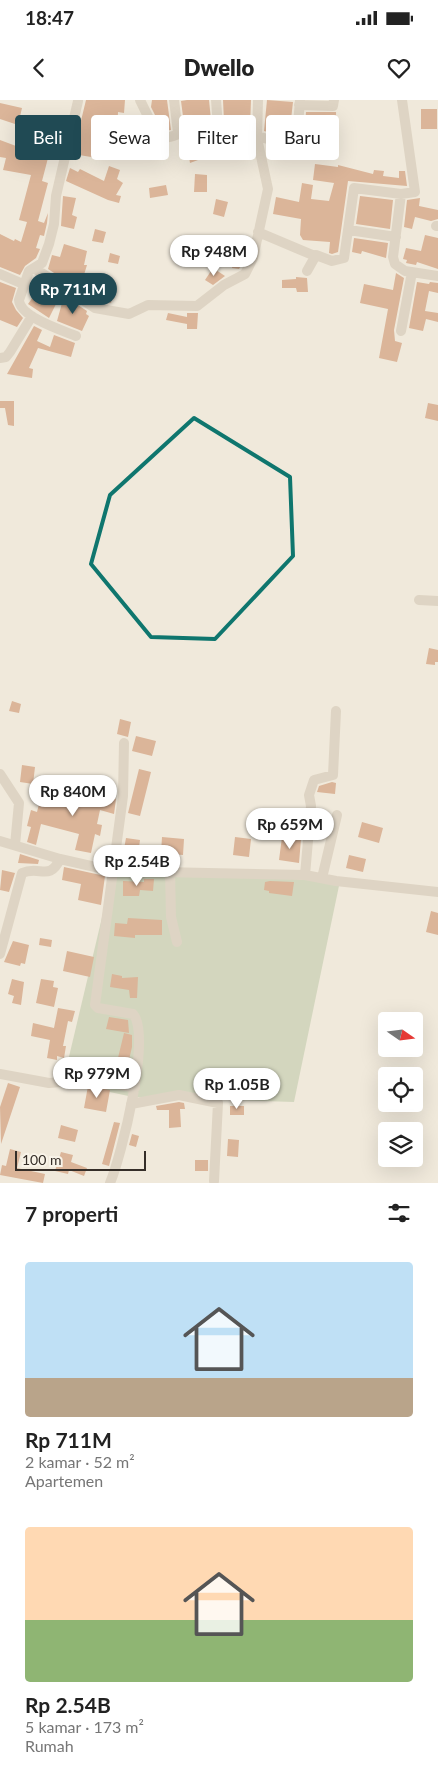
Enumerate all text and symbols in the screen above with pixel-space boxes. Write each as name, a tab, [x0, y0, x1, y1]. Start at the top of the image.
text: 18:47	[25, 6, 74, 29]
icon: back	[25, 54, 53, 82]
text: Dwello	[184, 54, 254, 81]
icon: heart	[385, 54, 413, 82]
chip: Beli	[15, 115, 81, 160]
chip: Sewa	[91, 115, 169, 160]
chip: Filter	[179, 115, 256, 160]
chip: Baru	[266, 115, 339, 160]
pin: Rp 948M	[168, 234, 260, 277]
text: Rp 948M	[181, 241, 247, 260]
pin: Rp 711M	[27, 272, 119, 315]
text: Rp 711M	[40, 279, 106, 298]
pin: Rp 840M	[27, 774, 119, 817]
text: Rp 840M	[40, 781, 106, 800]
pin: Rp 659M	[244, 808, 336, 850]
text: Rp 659M	[257, 814, 323, 833]
pin: Rp 2.54B	[85, 844, 189, 887]
text: Rp 2.54B	[104, 851, 170, 870]
north arrow	[378, 1012, 422, 1058]
map controls	[378, 1012, 423, 1167]
pin: Rp 979M	[51, 1056, 143, 1099]
text: Rp 979M	[64, 1063, 130, 1082]
button: locate	[378, 1067, 423, 1112]
pin: Rp 1.05B	[185, 1068, 289, 1110]
text: Rp 1.05B	[204, 1074, 270, 1093]
button: layers	[378, 1122, 423, 1167]
scale bar	[15, 1148, 146, 1171]
text: 100 m	[22, 1151, 61, 1168]
icon: filters	[385, 1199, 413, 1227]
text: 7 properti	[25, 1201, 118, 1226]
icon: home	[174, 1294, 264, 1384]
text: Rp 711M	[25, 1427, 112, 1452]
text: 2 kamar · 52 m²	[25, 1452, 135, 1471]
text: Apartemen	[25, 1471, 103, 1490]
icon: home	[174, 1559, 264, 1649]
text: Rp 2.54B	[25, 1692, 111, 1717]
text: 5 kamar · 173 m²	[25, 1717, 144, 1736]
text: Rumah	[25, 1736, 74, 1755]

